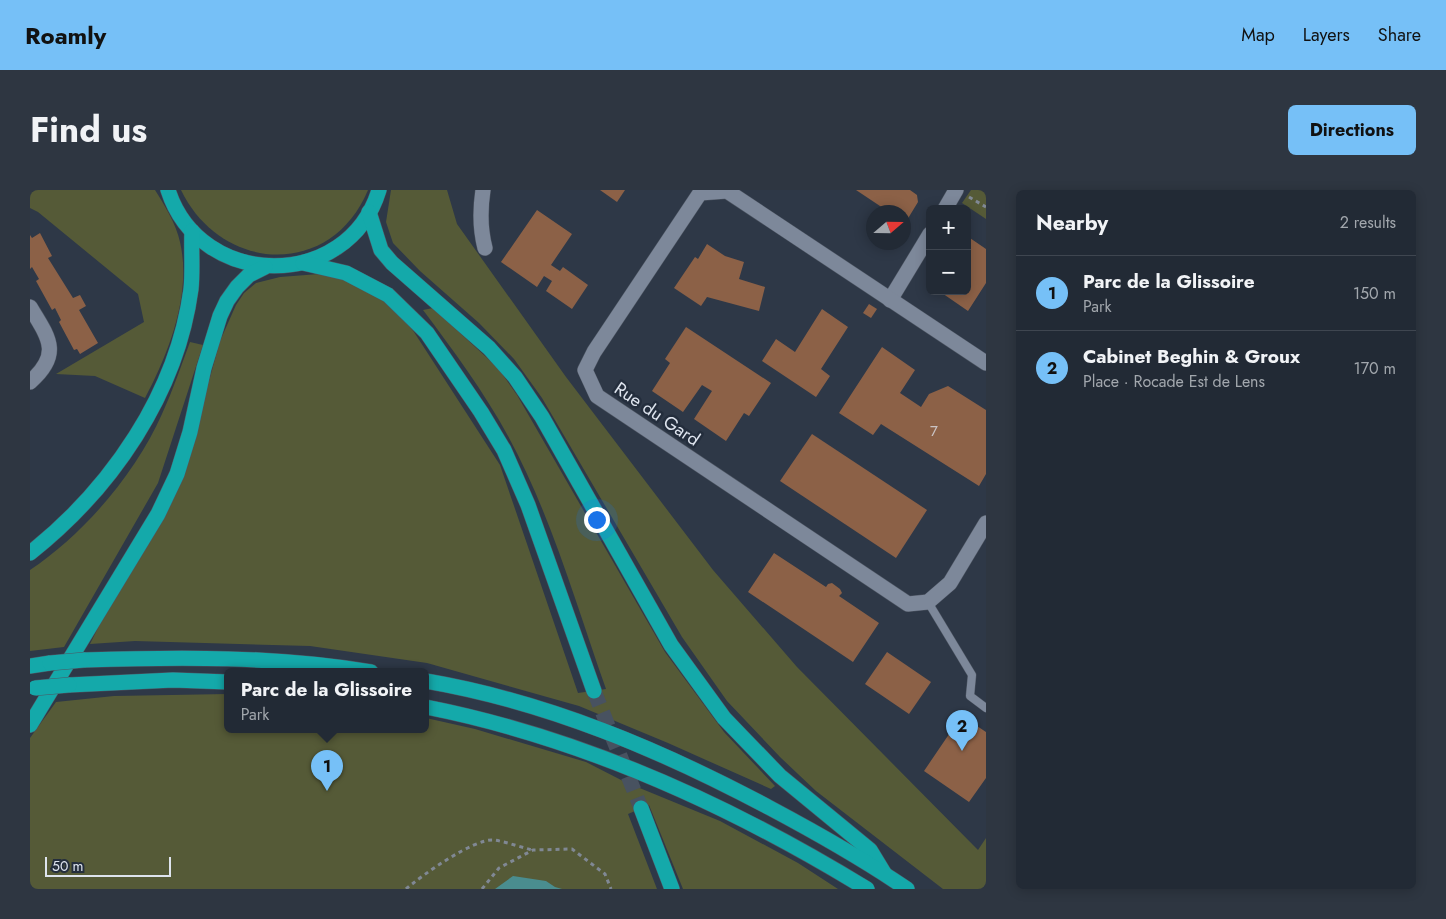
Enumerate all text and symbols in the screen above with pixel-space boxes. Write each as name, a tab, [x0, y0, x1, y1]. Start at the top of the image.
text: Roamly	[25, 18, 106, 53]
text: Map	[1241, 22, 1275, 48]
text: Layers	[1303, 22, 1350, 48]
text: Share	[1378, 22, 1421, 48]
text: Find us	[30, 105, 147, 155]
button: Directions	[1288, 105, 1416, 155]
north arrow	[866, 205, 911, 250]
map controls	[926, 205, 971, 295]
button: +	[926, 205, 971, 250]
text: Nearby	[1036, 208, 1108, 238]
text: 2 results	[1340, 211, 1396, 234]
button: −	[926, 250, 971, 295]
text: Parc de la Glissoire	[1083, 268, 1255, 295]
text: 1	[1048, 282, 1056, 305]
text: 150 m	[1353, 282, 1396, 305]
text: Park	[1083, 295, 1112, 318]
text: Cabinet Beghin & Groux	[1083, 343, 1300, 370]
text: 2	[1047, 357, 1057, 380]
text: 170 m	[1354, 357, 1396, 380]
text: Place · Rocade Est de Lens	[1083, 370, 1265, 393]
street label: Rue du Gard	[609, 376, 705, 452]
house number: 7	[930, 420, 938, 442]
your location	[584, 507, 610, 533]
popup	[224, 668, 429, 733]
text: Parc de la Glissoire	[241, 676, 412, 703]
text: Park	[241, 703, 269, 726]
pin: 2	[946, 710, 978, 751]
pin: 1	[311, 750, 343, 791]
scale bar	[45, 854, 171, 877]
text: 50 m	[52, 856, 83, 876]

